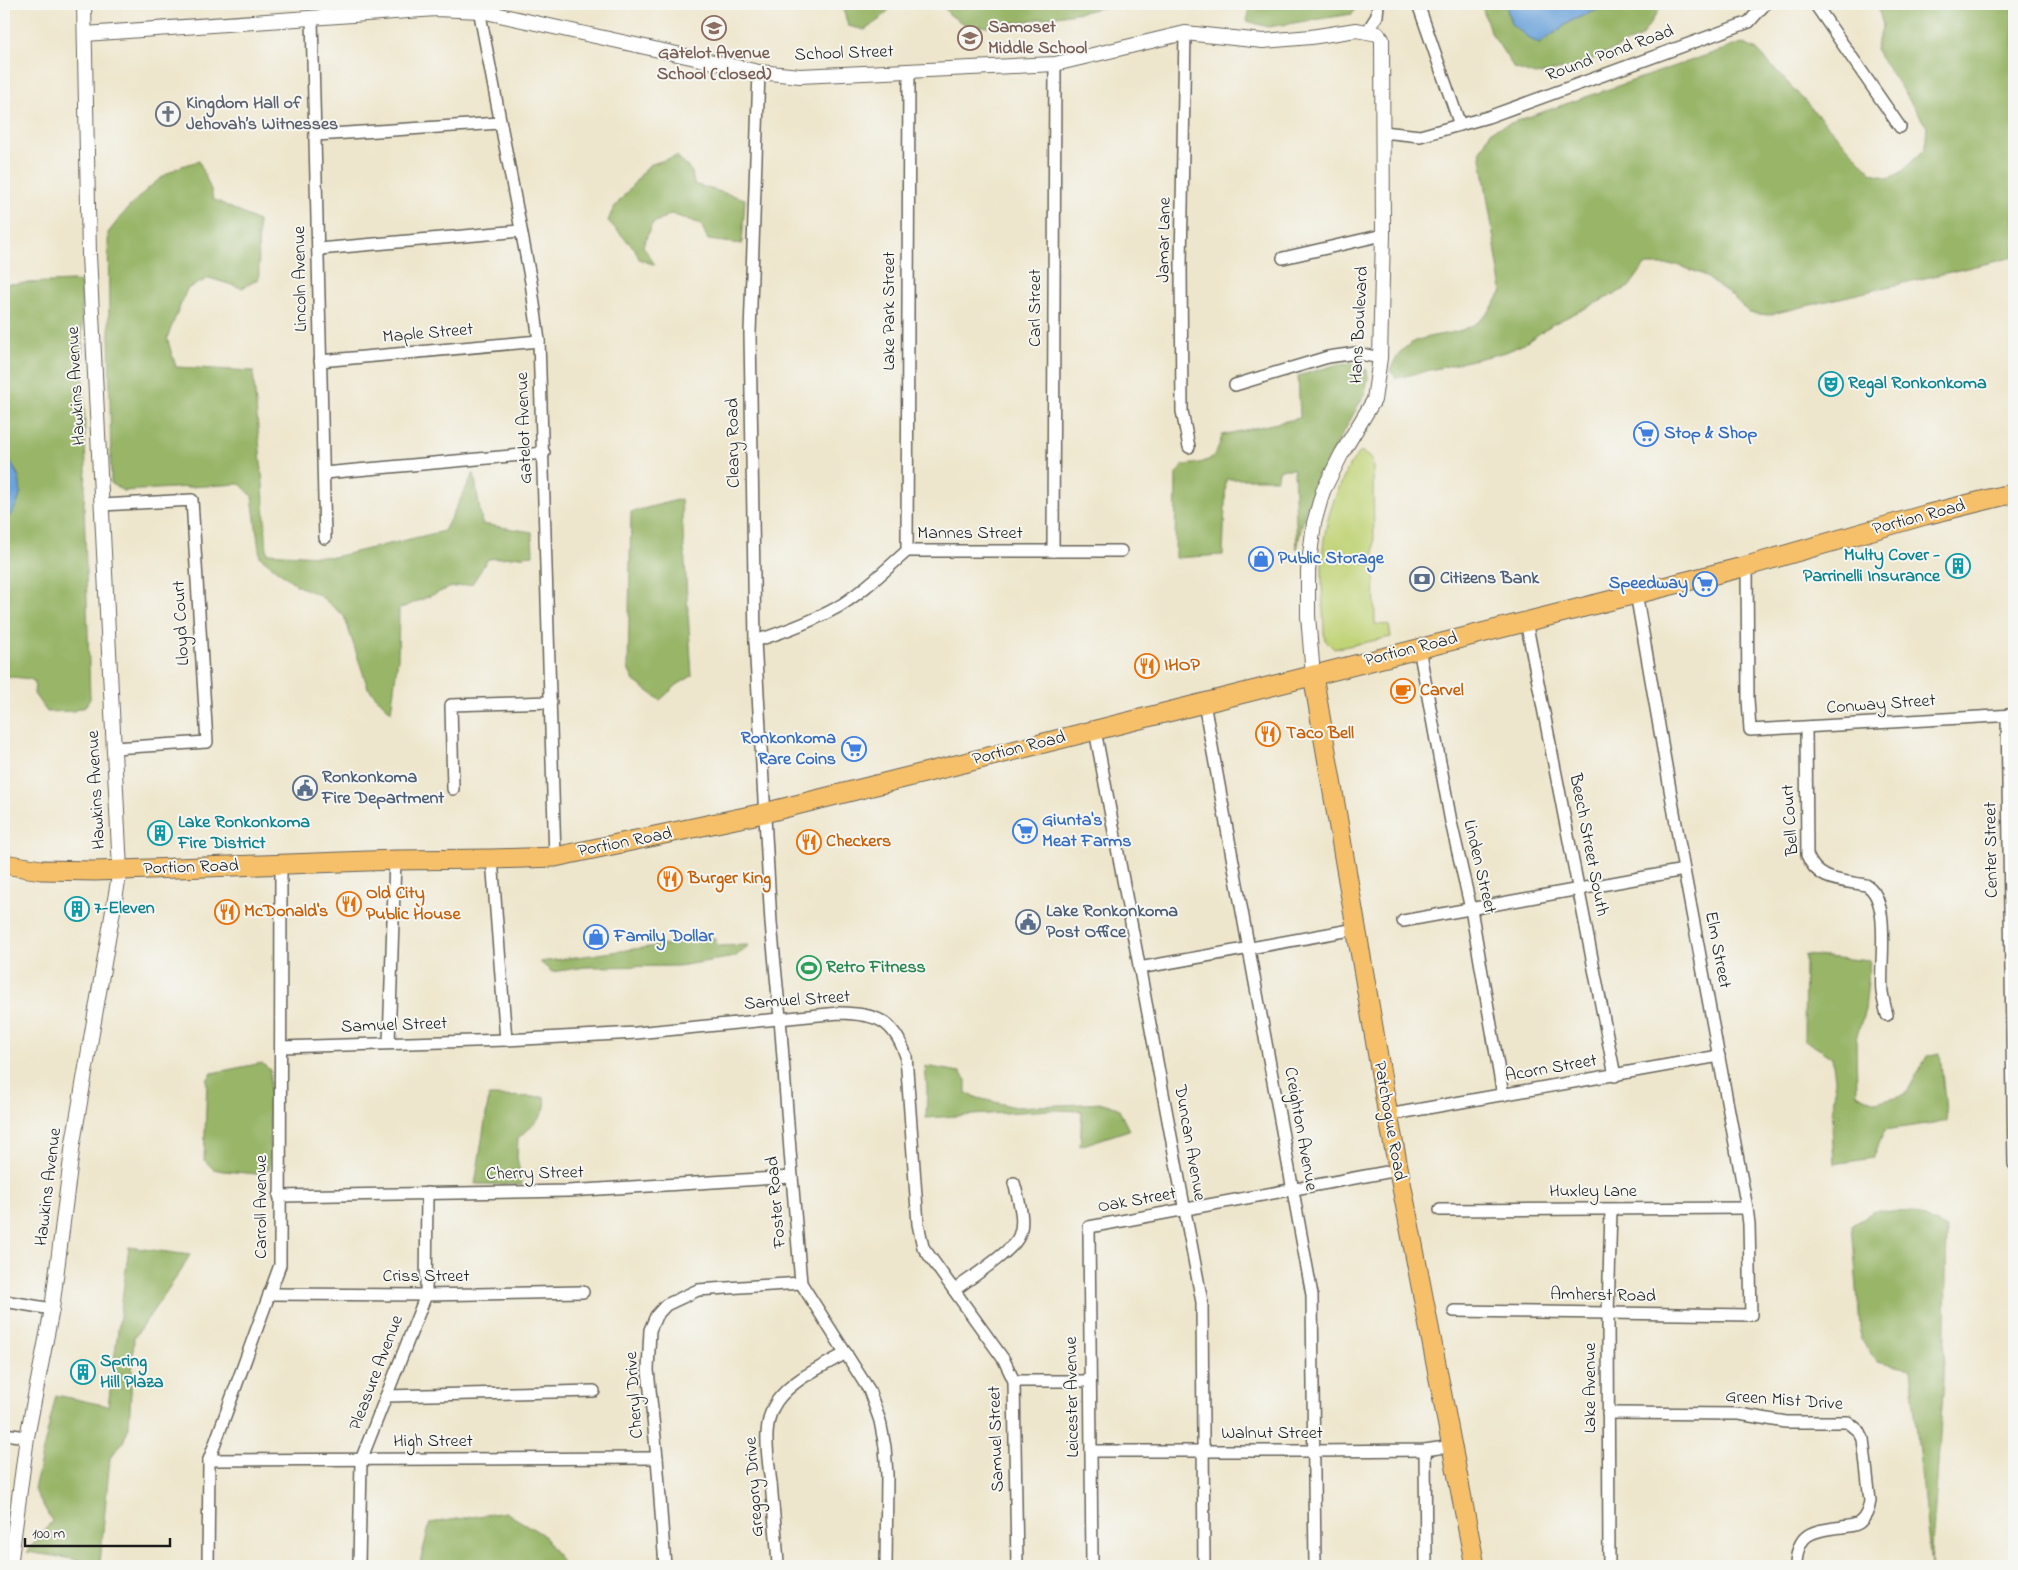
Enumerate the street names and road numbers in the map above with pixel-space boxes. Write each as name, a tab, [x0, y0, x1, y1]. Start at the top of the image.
street label: Round Pond Road	[1542, 19, 1678, 89]
street label: School Street	[794, 39, 894, 69]
street label: Jamar Lane	[1151, 196, 1179, 283]
street label: Lincoln Avenue	[287, 225, 315, 332]
street label: Lake Park Street	[877, 251, 903, 371]
street label: Hans Boulevard	[1344, 265, 1376, 385]
street label: Carl Street	[1023, 269, 1049, 347]
street label: Maple Street	[382, 317, 474, 351]
street label: Hawkins Avenue	[61, 325, 93, 446]
street label: Gatelot Avenue	[510, 371, 540, 484]
street label: Cleary Road	[720, 398, 748, 488]
street label: Portion Road	[1870, 493, 1968, 543]
street label: Mannes Street	[917, 521, 1023, 547]
street label: Lloyd Court	[167, 580, 197, 666]
street label: Portion Road	[1362, 626, 1460, 674]
street label: Conway Street	[1825, 688, 1937, 722]
street label: Portion Road	[970, 725, 1068, 773]
street label: Hawkins Avenue	[81, 729, 113, 850]
street label: Beech Street South	[1561, 770, 1615, 919]
street label: Bell Court	[1776, 783, 1807, 858]
street label: Center Street	[1978, 802, 2006, 898]
street label: Linden Street	[1456, 817, 1502, 917]
street label: Portion Road	[576, 821, 674, 865]
street label: Portion Road	[143, 853, 239, 883]
street label: Elm Street	[1697, 909, 1737, 991]
street label: Samuel Street	[743, 984, 851, 1018]
street label: Samuel Street	[340, 1011, 448, 1041]
street label: Acorn Street	[1503, 1048, 1599, 1090]
street label: Patchogue Road	[1365, 1059, 1412, 1183]
street label: Creighton Avenue	[1275, 1065, 1324, 1194]
street label: Duncan Avenue	[1166, 1082, 1212, 1204]
street label: Hawkins Avenue	[29, 1125, 69, 1248]
street label: Carroll Avenue	[249, 1154, 275, 1259]
street label: Foster Road	[760, 1155, 794, 1250]
street label: Cherry Street	[486, 1160, 584, 1188]
street label: Huxley Lane	[1549, 1179, 1638, 1205]
street label: Oak Street	[1096, 1181, 1178, 1221]
street label: Criss Street	[383, 1264, 469, 1290]
street label: Amherst Road	[1550, 1282, 1656, 1310]
street label: Pleasure Avenue	[343, 1311, 411, 1434]
street label: Leicester Avenue	[1059, 1335, 1087, 1458]
street label: Lake Avenue	[1578, 1342, 1604, 1433]
street label: Cheryl Drive	[619, 1350, 651, 1439]
street label: Green Mist Drive	[1724, 1384, 1845, 1418]
street label: Samuel Street	[982, 1385, 1012, 1493]
street label: Walnut Street	[1221, 1421, 1323, 1447]
street label: High Street	[393, 1429, 473, 1456]
street label: Gregory Drive	[738, 1435, 772, 1538]

